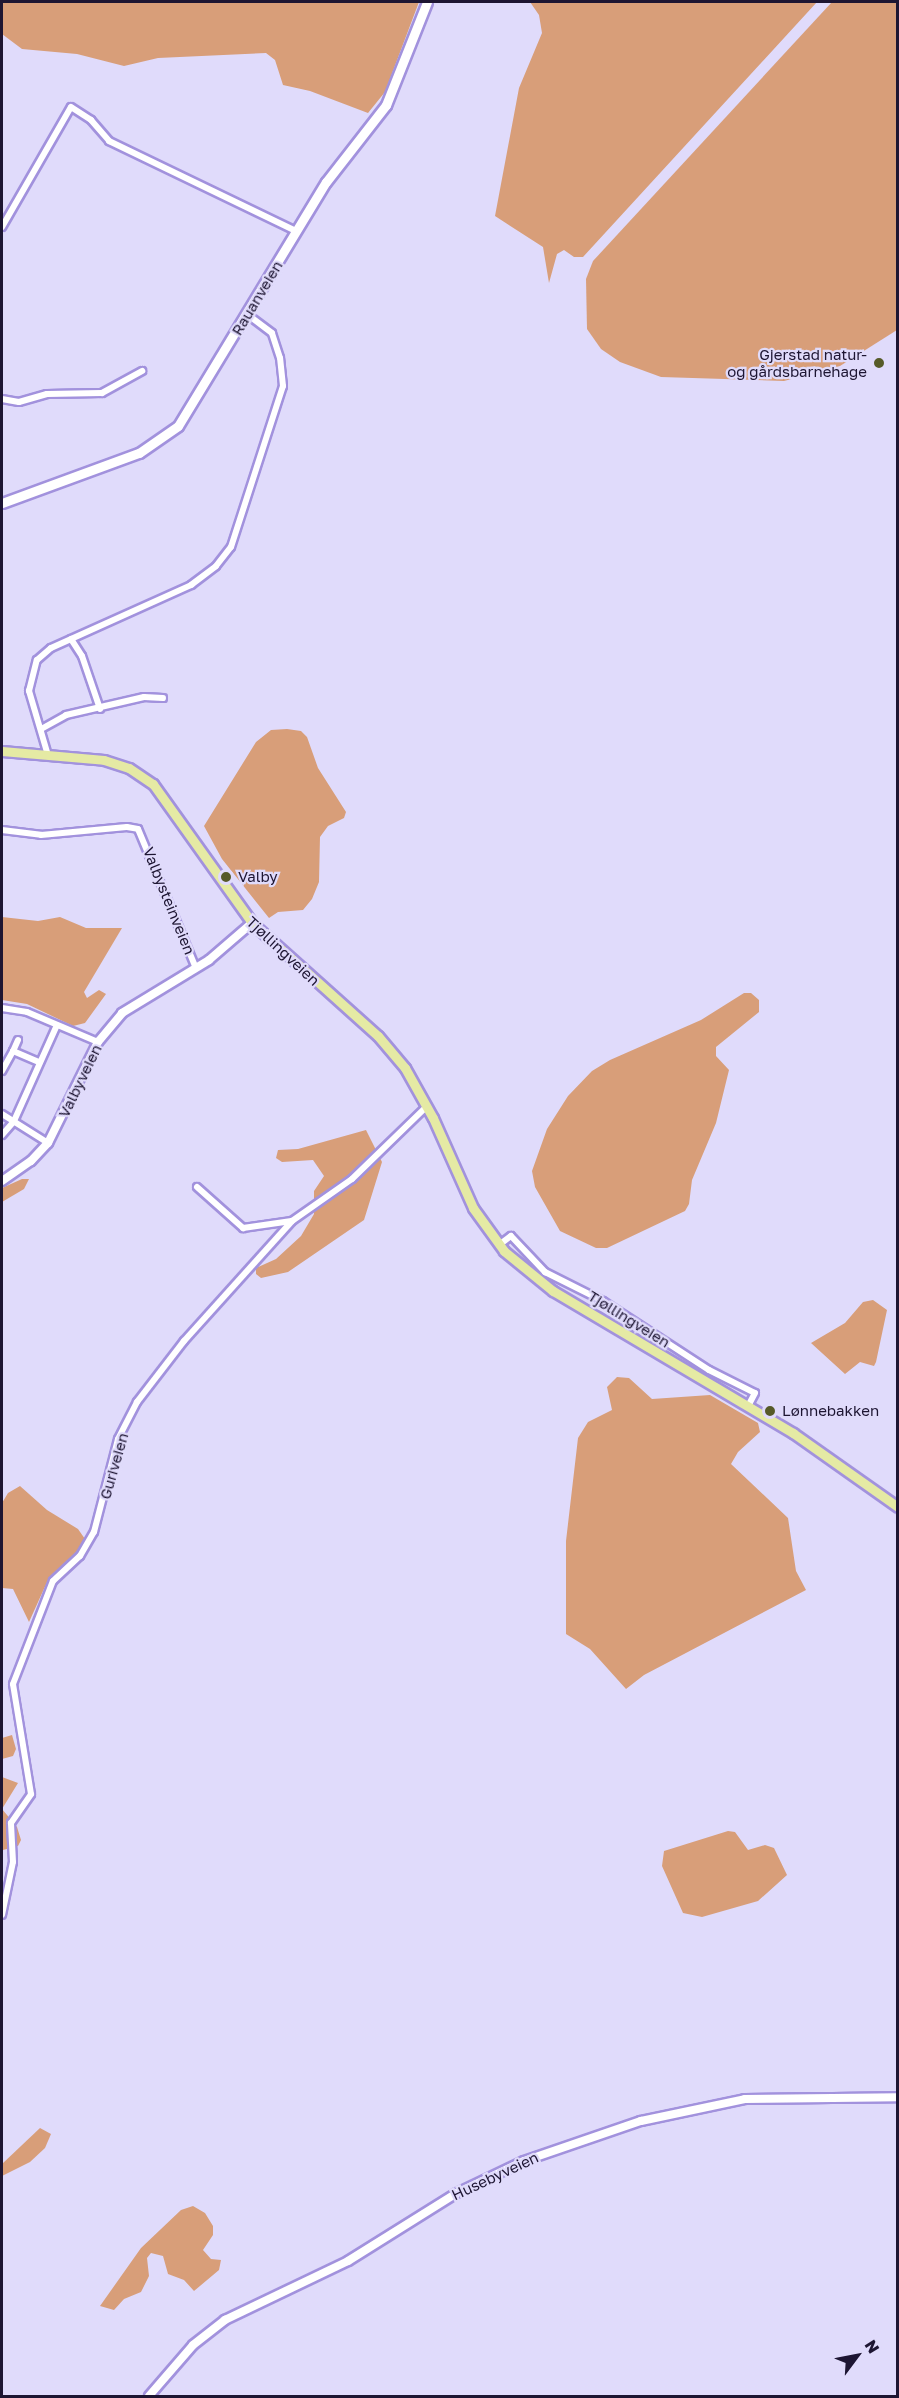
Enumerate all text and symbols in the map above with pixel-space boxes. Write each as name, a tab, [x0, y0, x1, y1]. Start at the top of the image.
street label: Rauanveien	[228, 257, 286, 339]
place label: Gjerstad natur- og gårdsbarnehage	[727, 345, 867, 380]
marker: Gjerstad natur- og gårdsbarnehage	[872, 356, 886, 370]
street label: Valbysteinveien	[139, 845, 199, 957]
place label: Valby	[238, 868, 278, 886]
marker: Valby	[219, 870, 233, 884]
street label: Tjøllingveien	[243, 913, 323, 989]
street label: Valbyveien	[55, 1042, 105, 1120]
street label: Tjøllingveien	[585, 1287, 673, 1351]
place label: Lønnebakken	[782, 1402, 879, 1420]
marker: Lønnebakken	[763, 1404, 777, 1418]
street label: Guriveien	[96, 1431, 132, 1501]
street label: Husebyveien	[449, 2148, 541, 2204]
north arrow	[827, 2326, 887, 2386]
text: N	[861, 2336, 884, 2357]

